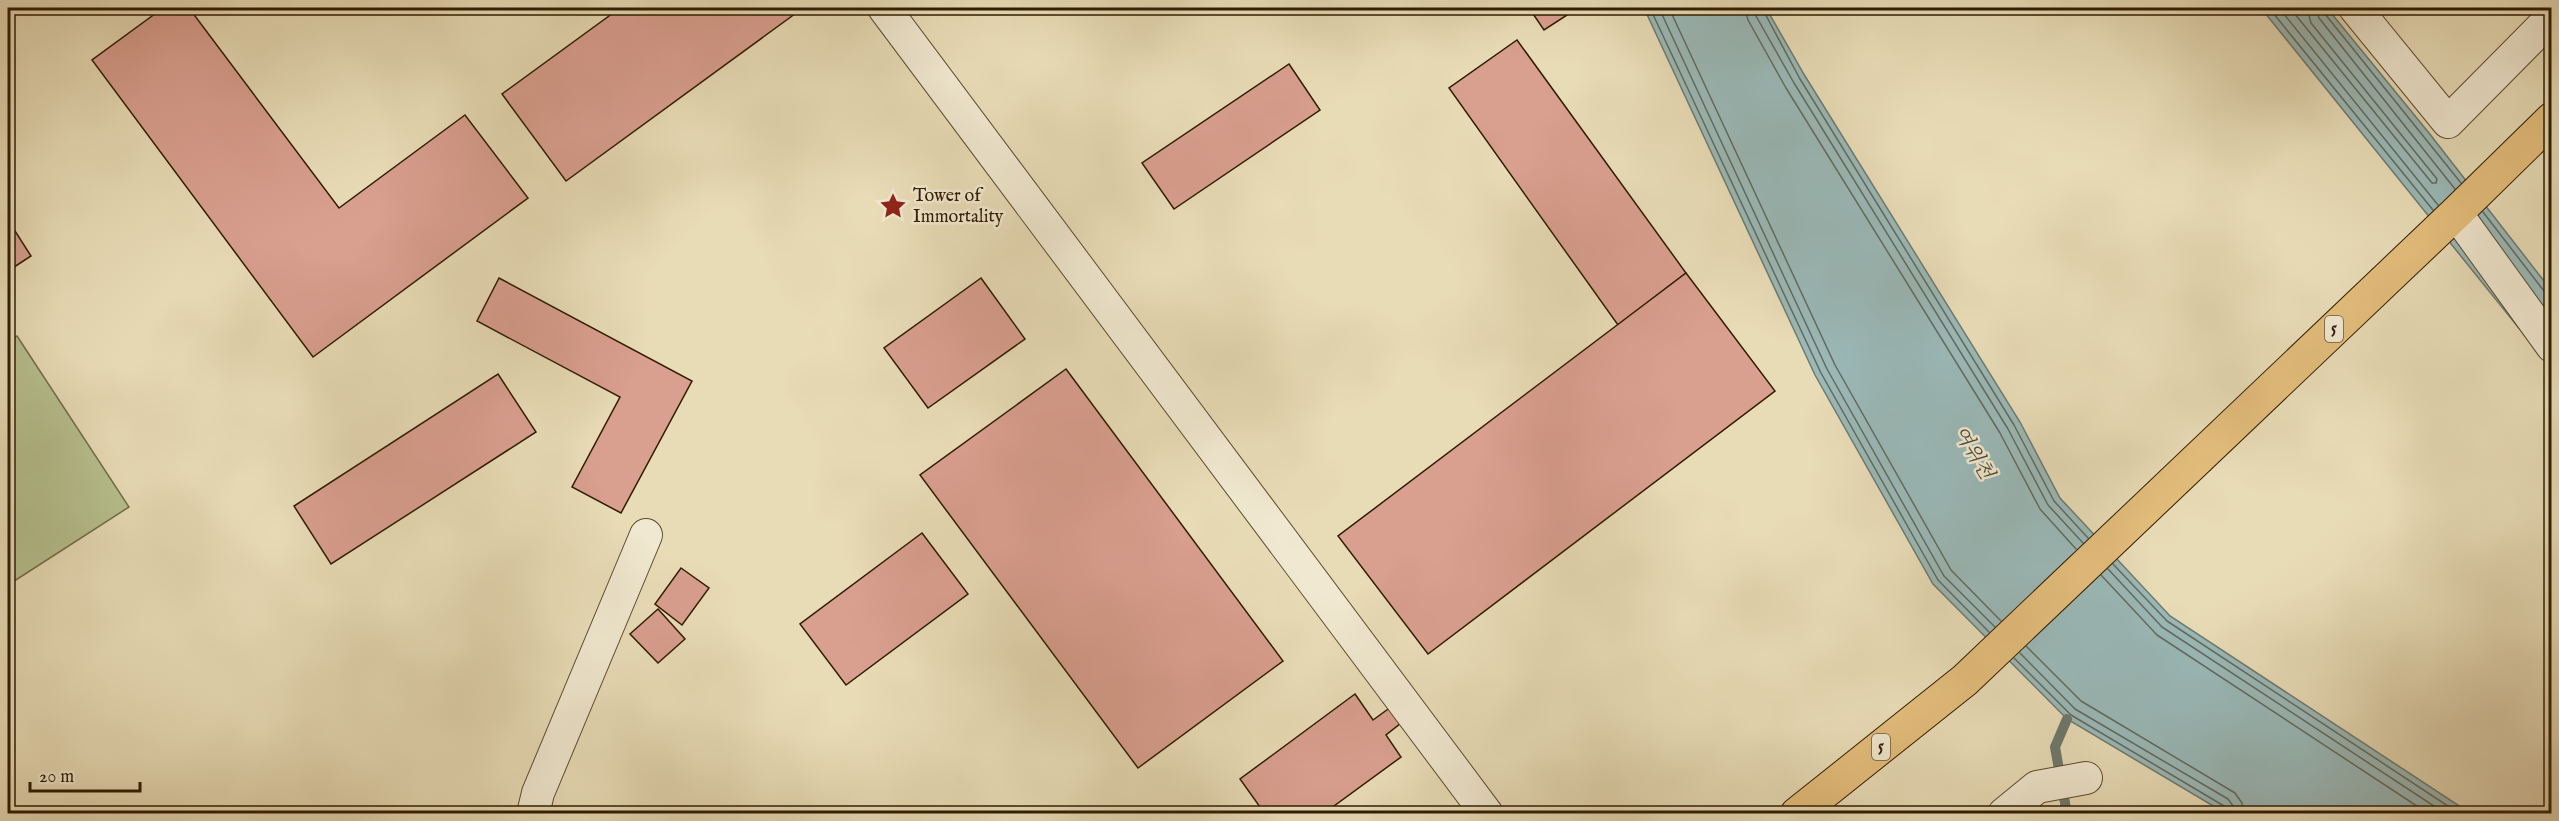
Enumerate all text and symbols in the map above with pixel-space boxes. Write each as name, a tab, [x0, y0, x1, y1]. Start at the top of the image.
place label: Tower of Immortality	[913, 185, 1004, 229]
place icon: Tower of Immortality	[878, 191, 908, 221]
road number: 5	[2325, 316, 2343, 342]
water label: 여위천	[1947, 422, 2000, 486]
road number: 5	[1872, 734, 1890, 760]
scale bar	[30, 755, 140, 793]
text: 20 m	[39, 766, 74, 789]

